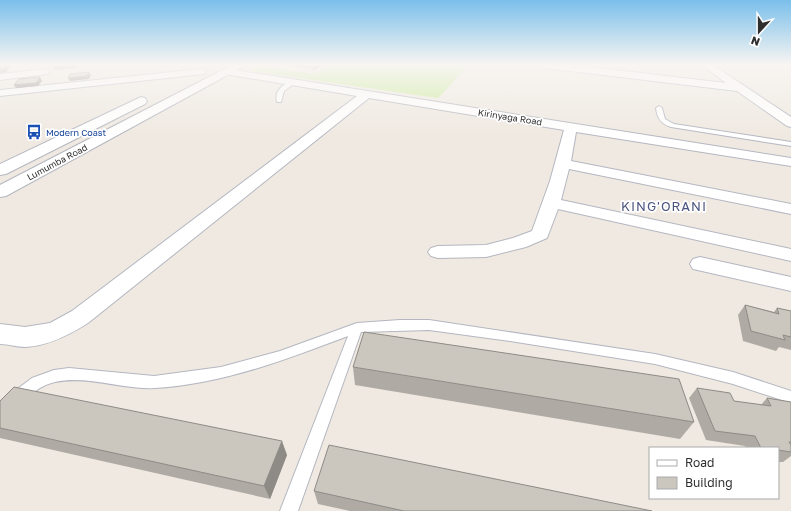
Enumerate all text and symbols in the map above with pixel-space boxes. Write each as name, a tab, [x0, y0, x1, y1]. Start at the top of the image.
north arrow	[739, 12, 779, 52]
text: N	[749, 34, 761, 49]
street label: Kirinyaga Road	[477, 107, 543, 127]
bus stop icon: Modern Coast	[25, 123, 43, 141]
place label: Modern Coast	[46, 127, 107, 138]
street label: Lumumba Road	[25, 141, 89, 183]
district label: KING'ORANI	[621, 198, 707, 214]
legend	[649, 447, 779, 499]
text: Road	[685, 455, 714, 470]
text: Building	[685, 475, 733, 490]

